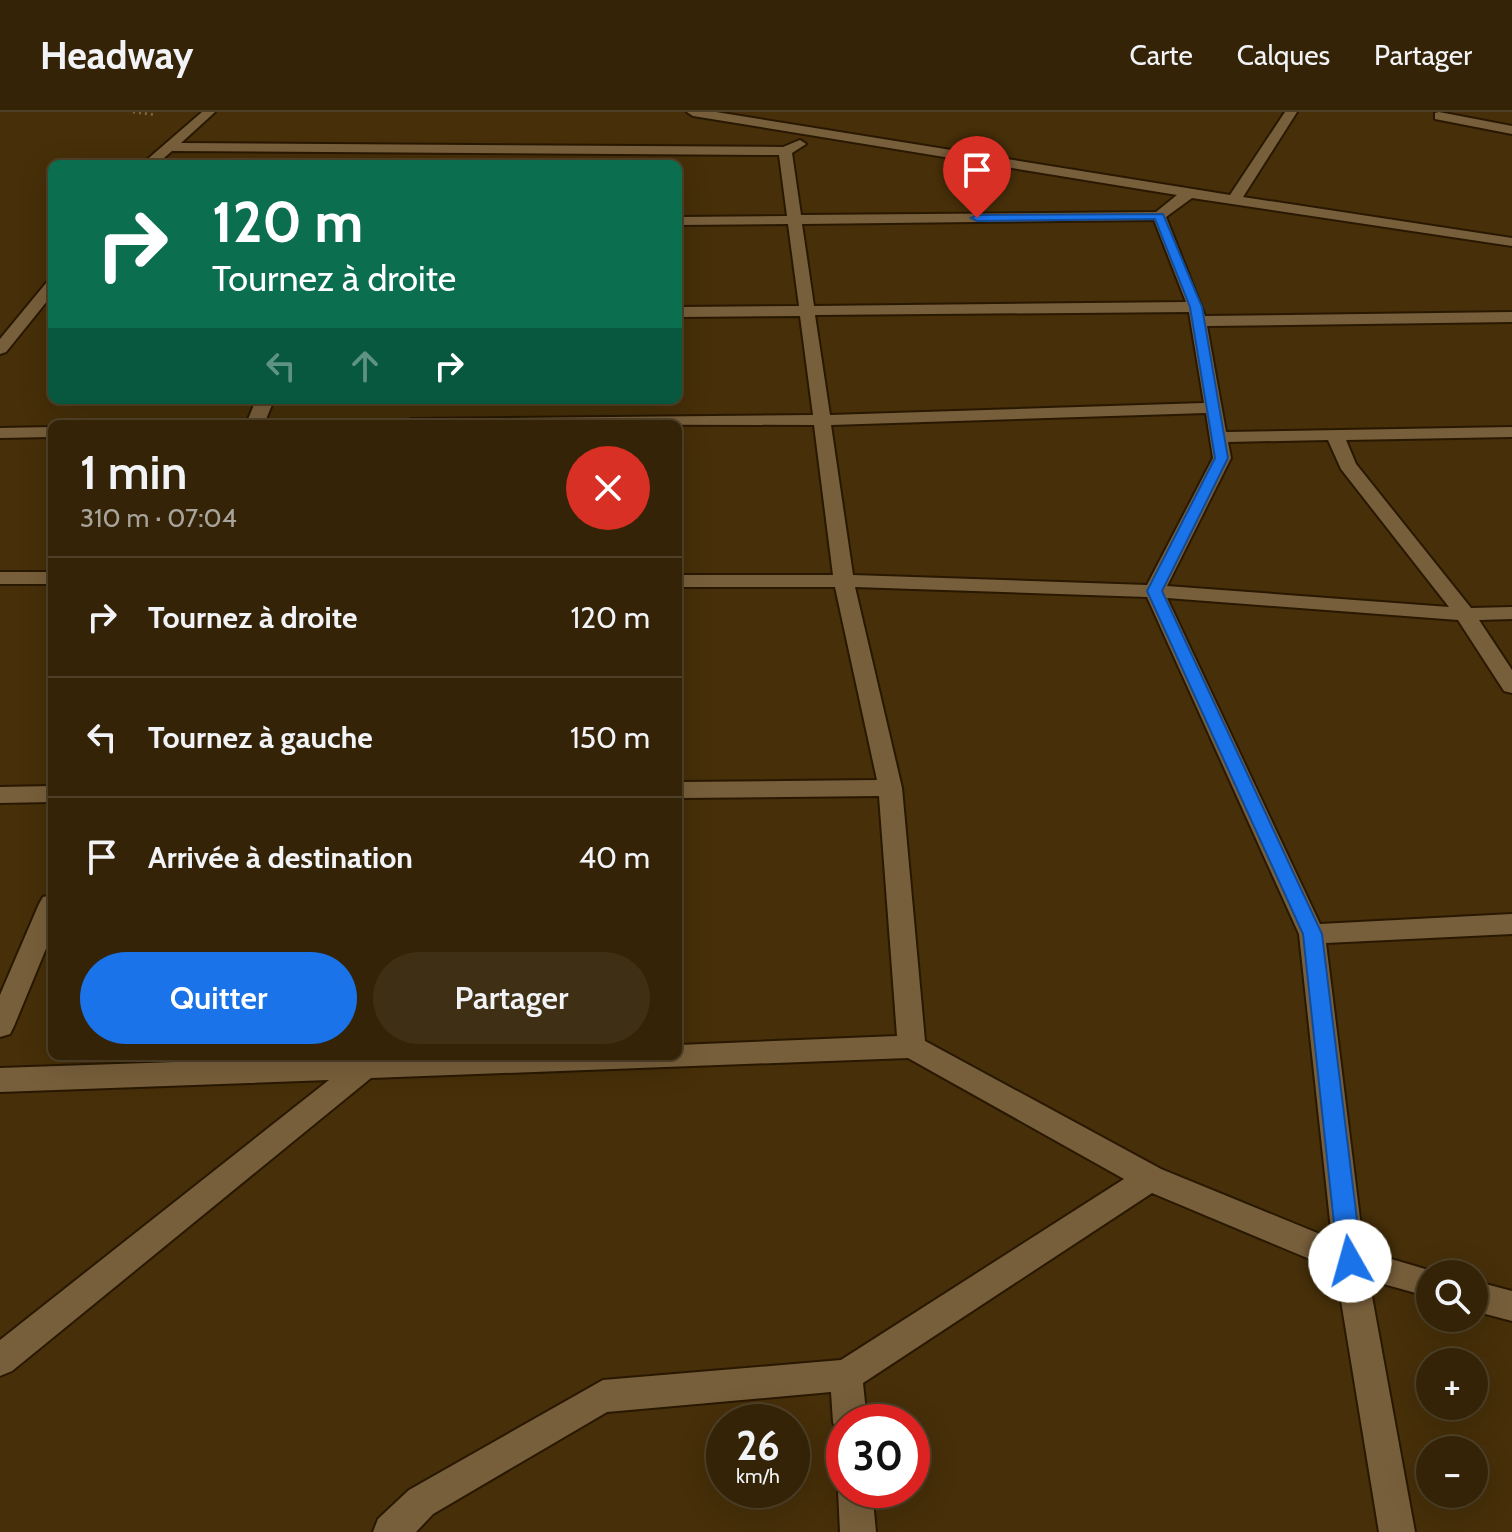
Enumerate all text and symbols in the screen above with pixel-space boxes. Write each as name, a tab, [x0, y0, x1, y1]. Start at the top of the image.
text: Headway	[40, 32, 193, 79]
text: Carte	[1130, 38, 1193, 72]
text: Calques	[1237, 38, 1330, 72]
text: Partager	[1374, 38, 1472, 72]
pin	[943, 136, 1011, 218]
icon: arrive	[955, 148, 999, 192]
text: 120 m	[212, 188, 363, 256]
icon: right	[80, 192, 184, 296]
text: Tournez à droite	[212, 256, 456, 300]
icon: left	[259, 344, 303, 388]
icon: ahead	[343, 344, 387, 388]
icon: right	[427, 344, 471, 388]
text: 1 min	[80, 443, 187, 501]
button: close	[566, 446, 650, 530]
text: 310 m · 07:04	[80, 502, 237, 534]
icon: right	[80, 595, 124, 639]
text: Tournez à droite	[148, 599, 357, 636]
text: 120 m	[570, 599, 650, 636]
icon: left	[80, 715, 124, 759]
text: Tournez à gauche	[148, 719, 373, 756]
text: 150 m	[570, 719, 650, 756]
icon: arrive	[80, 835, 124, 879]
text: Arrivée à destination	[148, 839, 413, 876]
text: 40 m	[579, 839, 650, 876]
button: Quitter	[80, 952, 357, 1044]
button: Partager	[373, 952, 650, 1044]
position arrow	[1308, 1219, 1392, 1303]
map controls	[1416, 1260, 1488, 1508]
button: search	[1416, 1260, 1488, 1332]
button: +	[1416, 1348, 1488, 1420]
speed limit sign: 30	[826, 1404, 930, 1508]
text: 26	[736, 1421, 780, 1470]
button: −	[1416, 1436, 1488, 1508]
text: km/h	[736, 1464, 780, 1488]

